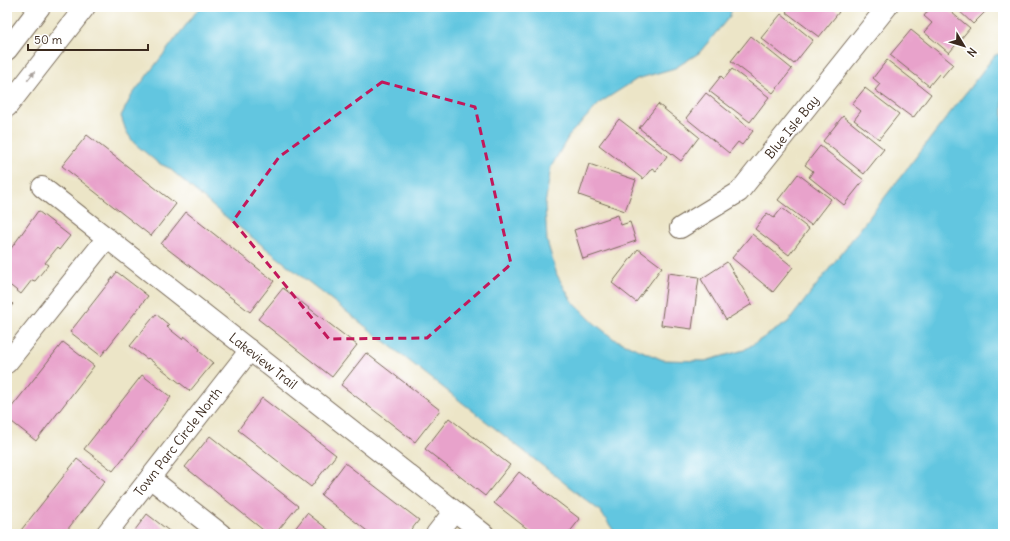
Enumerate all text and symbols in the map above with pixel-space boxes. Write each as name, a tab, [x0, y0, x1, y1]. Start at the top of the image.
scale bar	[28, 26, 148, 52]
north arrow	[944, 26, 984, 66]
text: 50 m	[34, 32, 63, 47]
text: N	[964, 45, 980, 59]
one-way arrow	[27, 71, 35, 82]
street label: Blue Isle Bay	[761, 92, 823, 162]
street label: Lakeview Trail	[226, 329, 300, 393]
street label: Town Parc Circle North	[130, 384, 226, 500]

